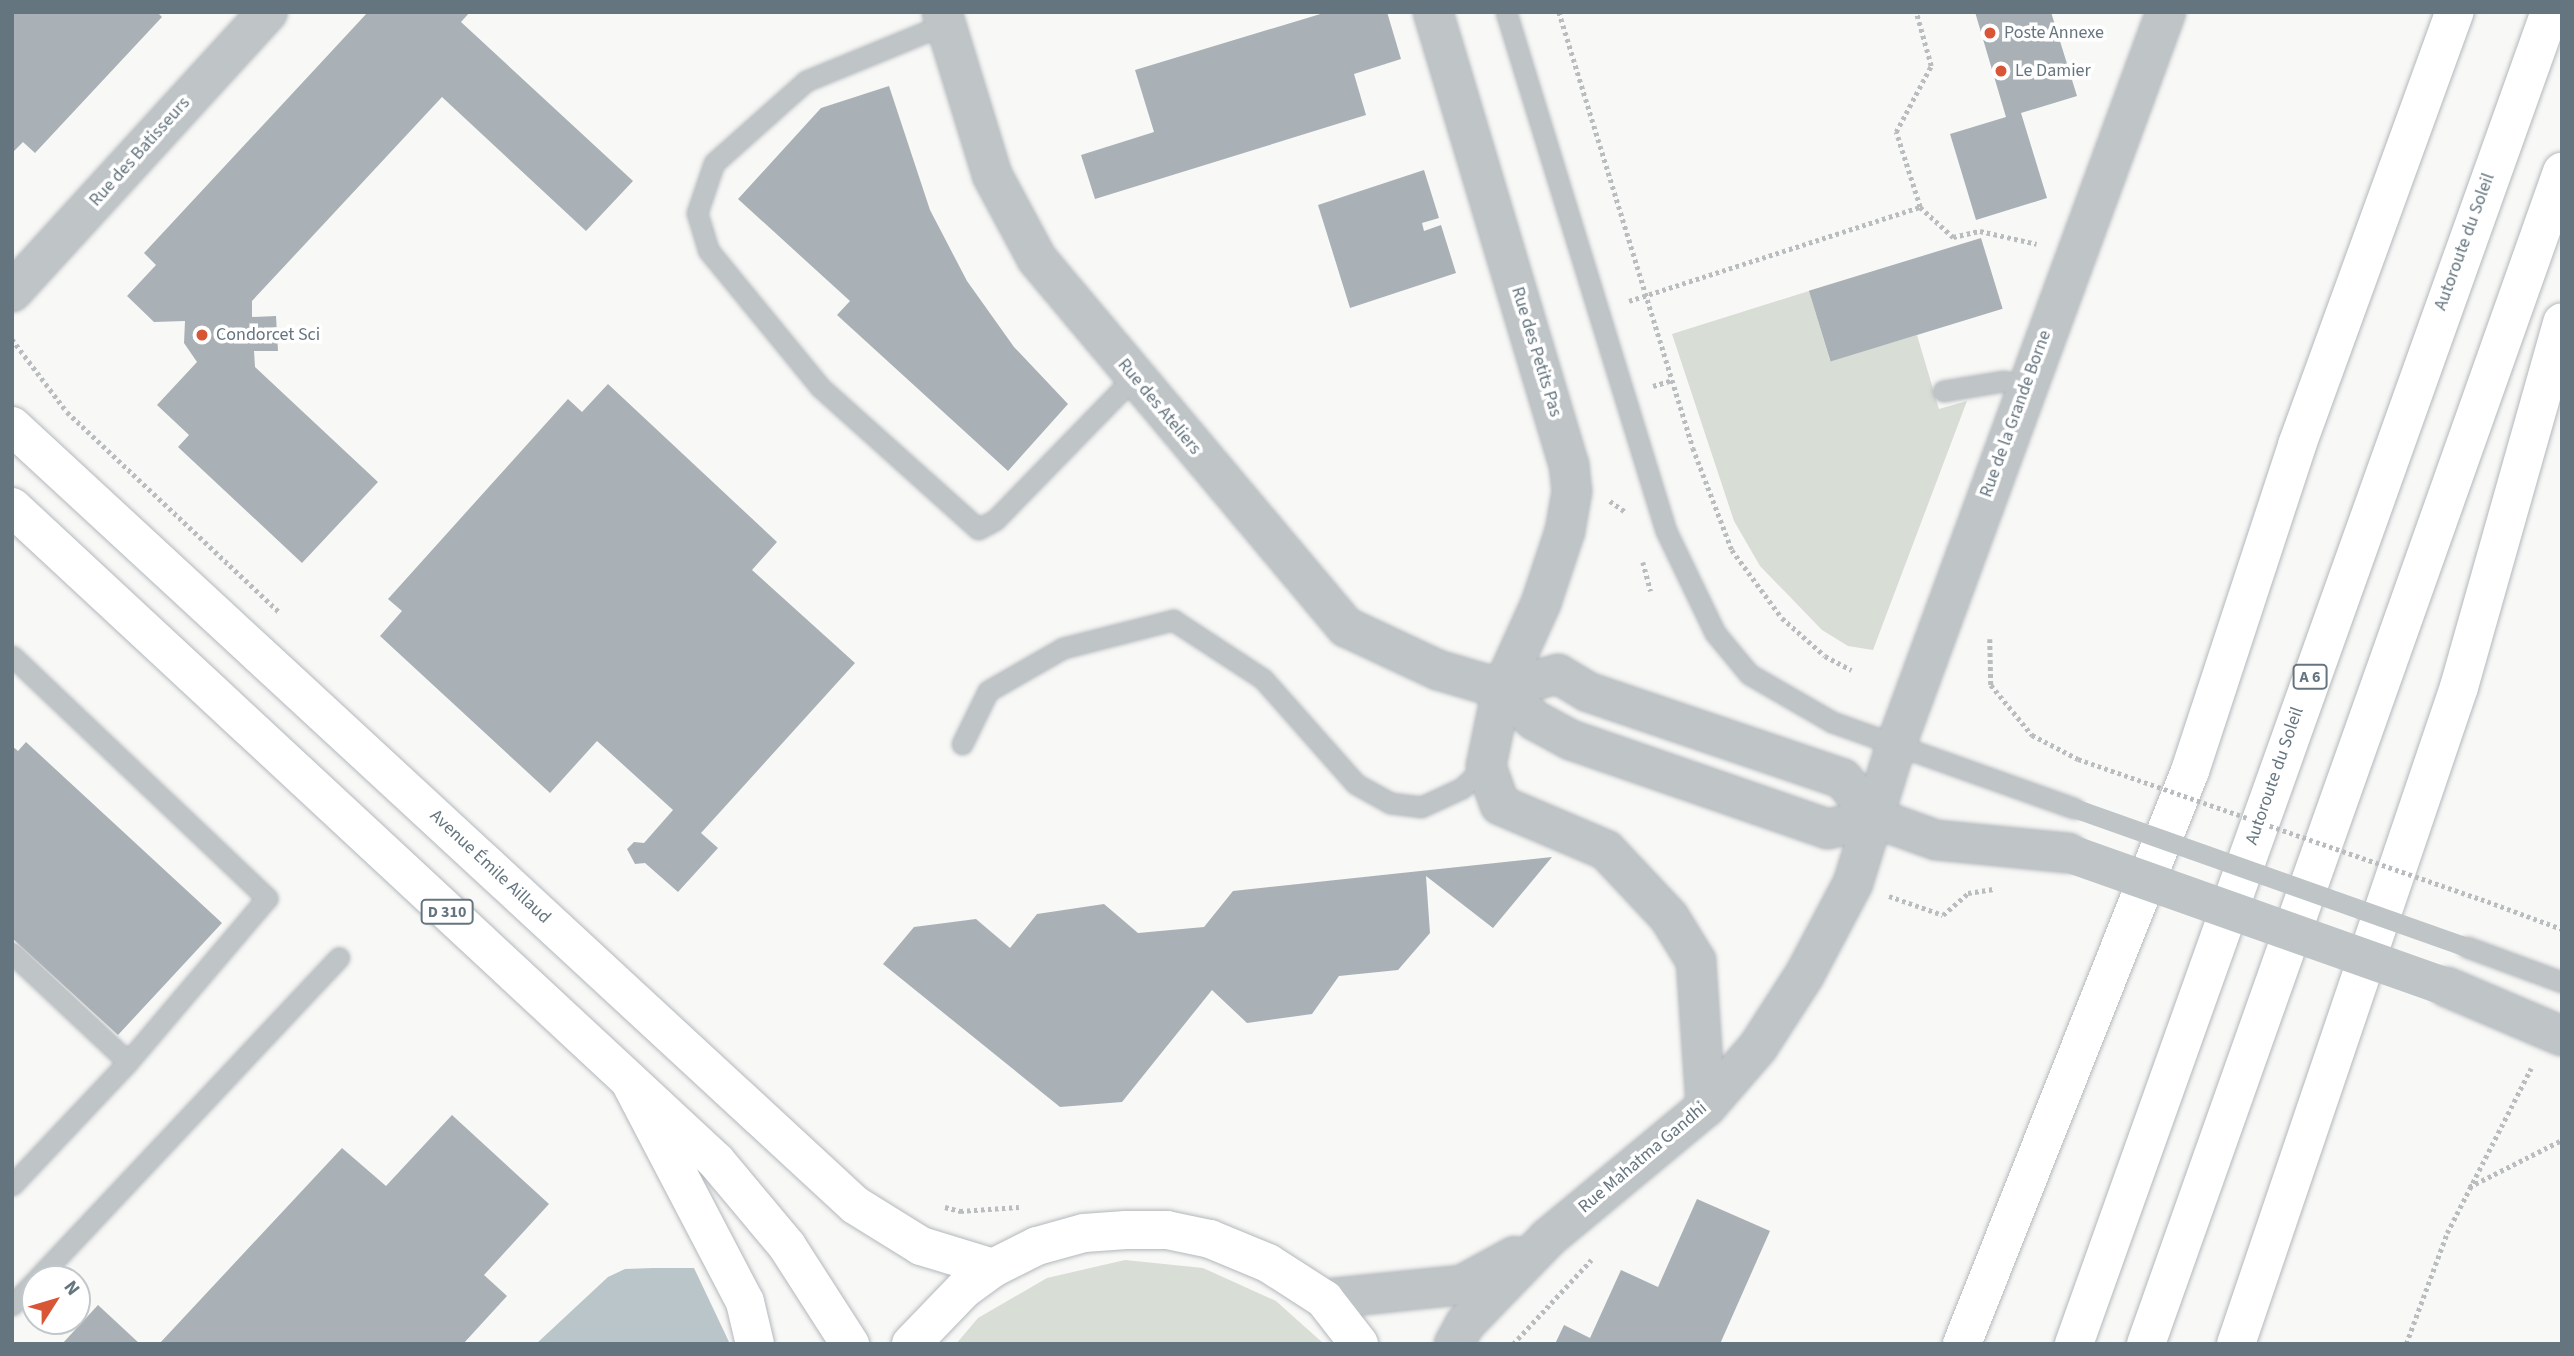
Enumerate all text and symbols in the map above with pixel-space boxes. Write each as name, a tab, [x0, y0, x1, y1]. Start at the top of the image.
place label: Poste Annexe	[2004, 22, 2104, 44]
marker: Poste Annexe	[1982, 25, 1998, 41]
place label: Le Damier	[2015, 60, 2091, 82]
marker: Le Damier	[1993, 63, 2009, 79]
street label: Rue des Batisseurs	[85, 93, 195, 211]
street label: Autoroute du Soleil	[2430, 171, 2500, 313]
street label: Rue des Petits Pas	[1506, 284, 1566, 420]
place label: Condorcet Sci	[216, 324, 320, 346]
marker: Condorcet Sci	[194, 327, 210, 343]
street label: Rue de la Grande Borne	[1976, 328, 2056, 500]
street label: Rue des Ateliers	[1113, 355, 1205, 459]
road number: A 6	[2292, 664, 2328, 690]
street label: Autoroute du Soleil	[2241, 704, 2309, 848]
street label: Avenue Émile Aillaud	[425, 805, 555, 929]
road number: D 310	[419, 900, 475, 924]
street label: Rue Mahatma Gandhi	[1574, 1098, 1712, 1218]
north arrow	[21, 1265, 91, 1335]
text: N	[57, 1275, 86, 1301]

